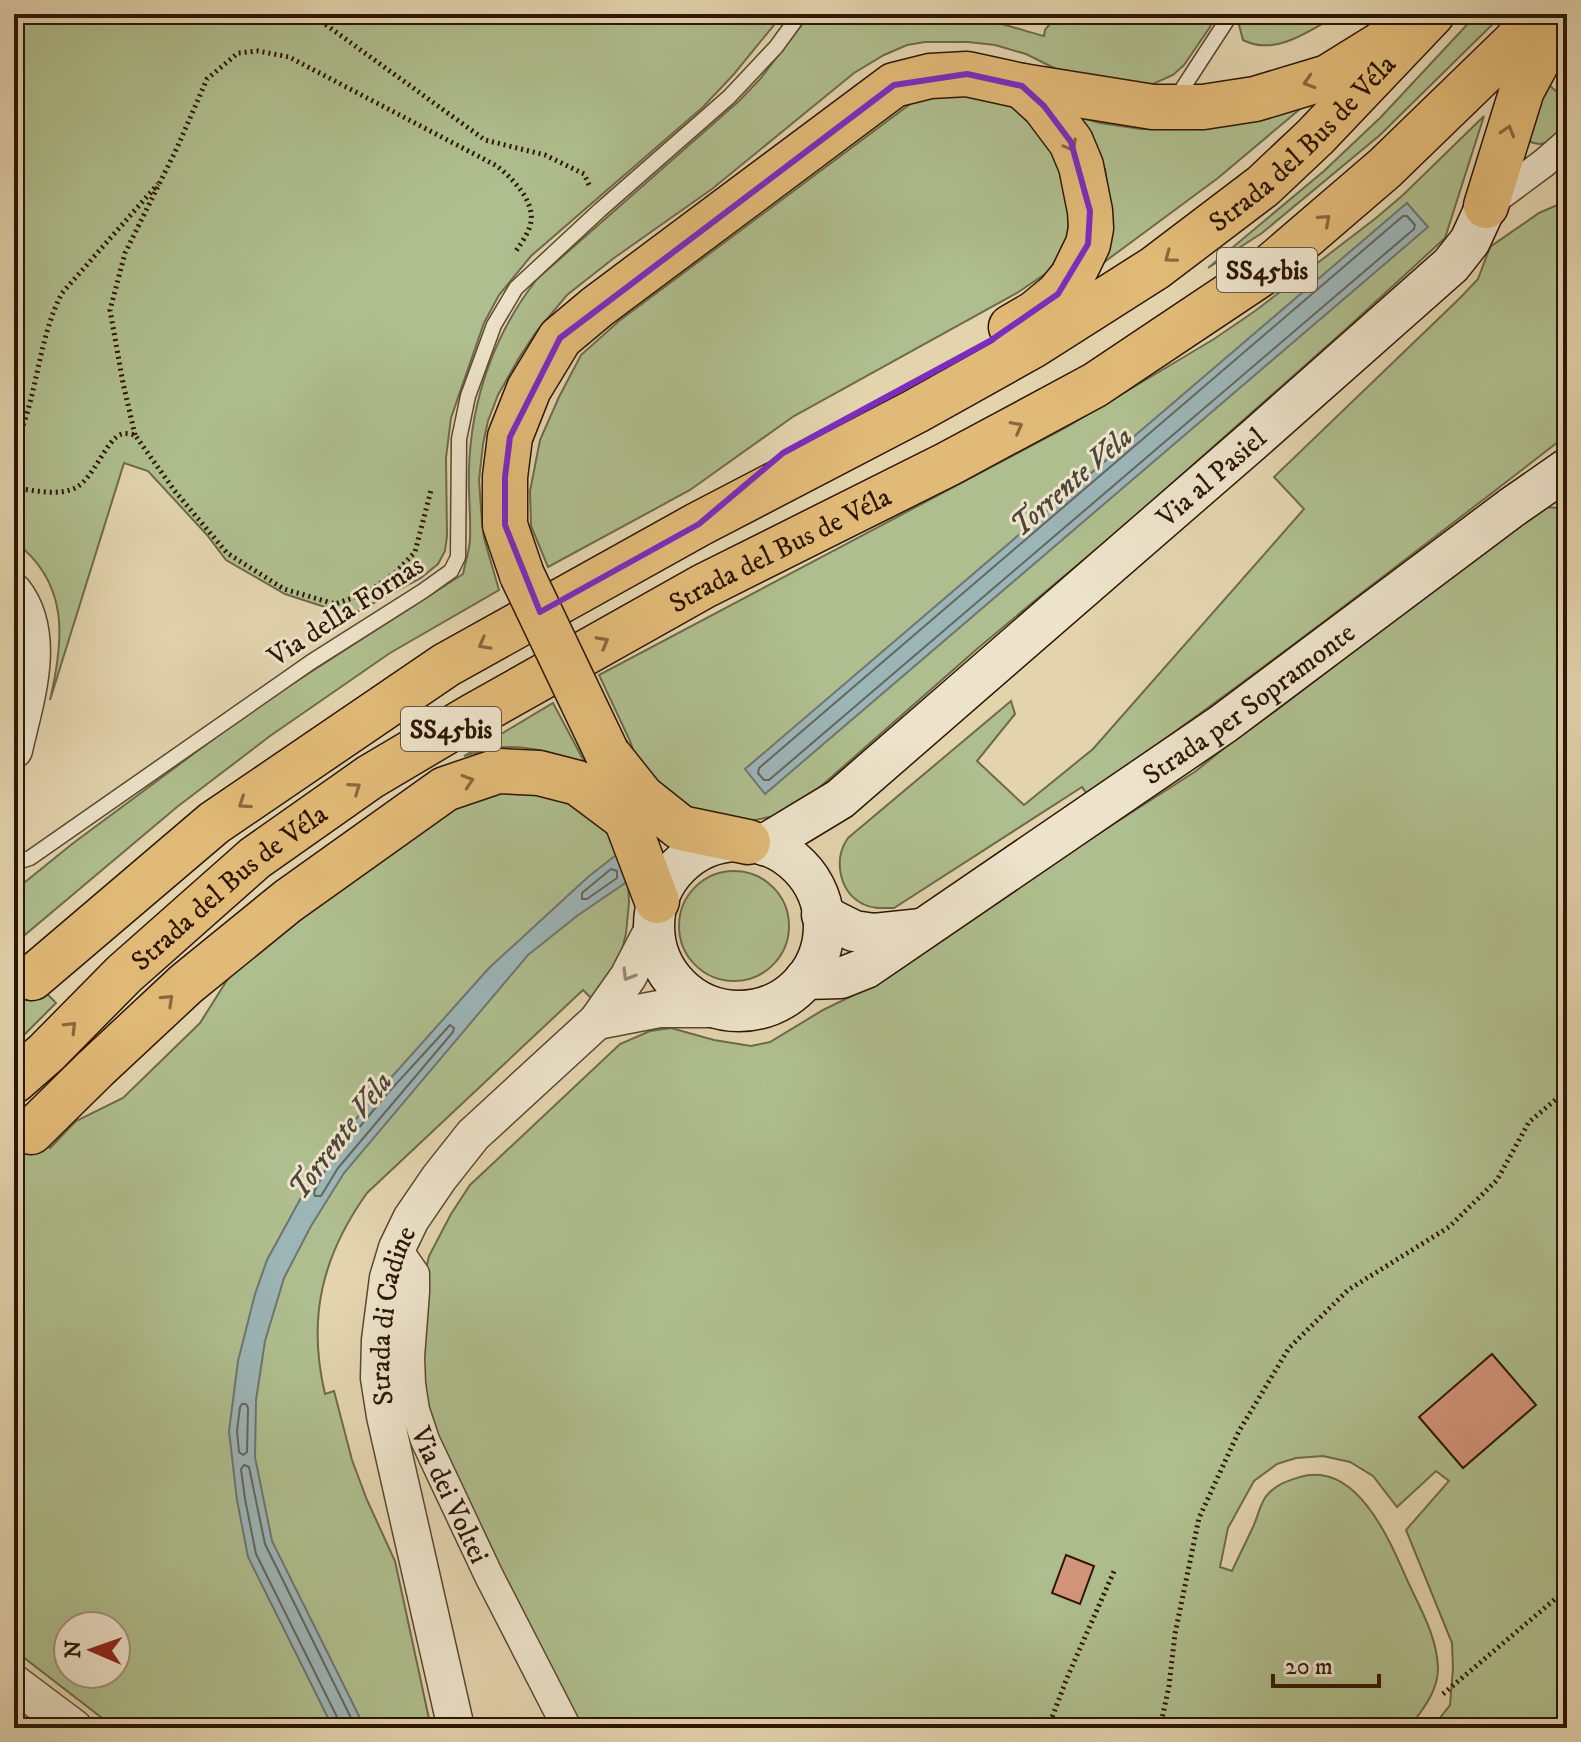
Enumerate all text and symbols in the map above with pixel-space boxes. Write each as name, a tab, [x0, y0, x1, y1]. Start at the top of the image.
street label: Strada del Bus de Véla	[1202, 47, 1404, 240]
one-way arrow	[1303, 73, 1317, 89]
one-way arrow	[1499, 125, 1515, 139]
one-way arrow	[1061, 137, 1077, 152]
one-way arrow	[1315, 215, 1330, 230]
one-way arrow	[1164, 247, 1179, 261]
road number: SS45bis	[1217, 248, 1317, 292]
water label: Torrente Vela	[1003, 419, 1141, 545]
one-way arrow	[1008, 421, 1022, 437]
street label: Via al Pasiel	[1149, 421, 1274, 536]
street label: Strada del Bus de Véla	[663, 479, 897, 621]
street label: Via della Fornas	[260, 548, 430, 675]
street label: Strada per Sopramonte	[1136, 615, 1362, 793]
one-way arrow	[478, 634, 492, 649]
one-way arrow	[594, 636, 609, 652]
road number: SS45bis	[401, 707, 501, 751]
one-way arrow	[461, 774, 475, 790]
one-way arrow	[346, 783, 360, 798]
one-way arrow	[239, 793, 253, 808]
street label: Strada del Bus de Véla	[124, 797, 334, 979]
one-way arrow	[622, 966, 638, 981]
one-way arrow	[159, 995, 173, 1009]
one-way arrow	[62, 1022, 76, 1036]
water label: Torrente Vela	[281, 1065, 401, 1207]
street label: Strada di Cadine	[363, 1220, 424, 1408]
street label: Via dei Voltei	[402, 1421, 496, 1569]
north arrow	[52, 1610, 132, 1690]
scale bar	[1273, 1638, 1379, 1688]
text: N	[60, 1640, 87, 1659]
text: 20 m	[1285, 1652, 1333, 1682]

